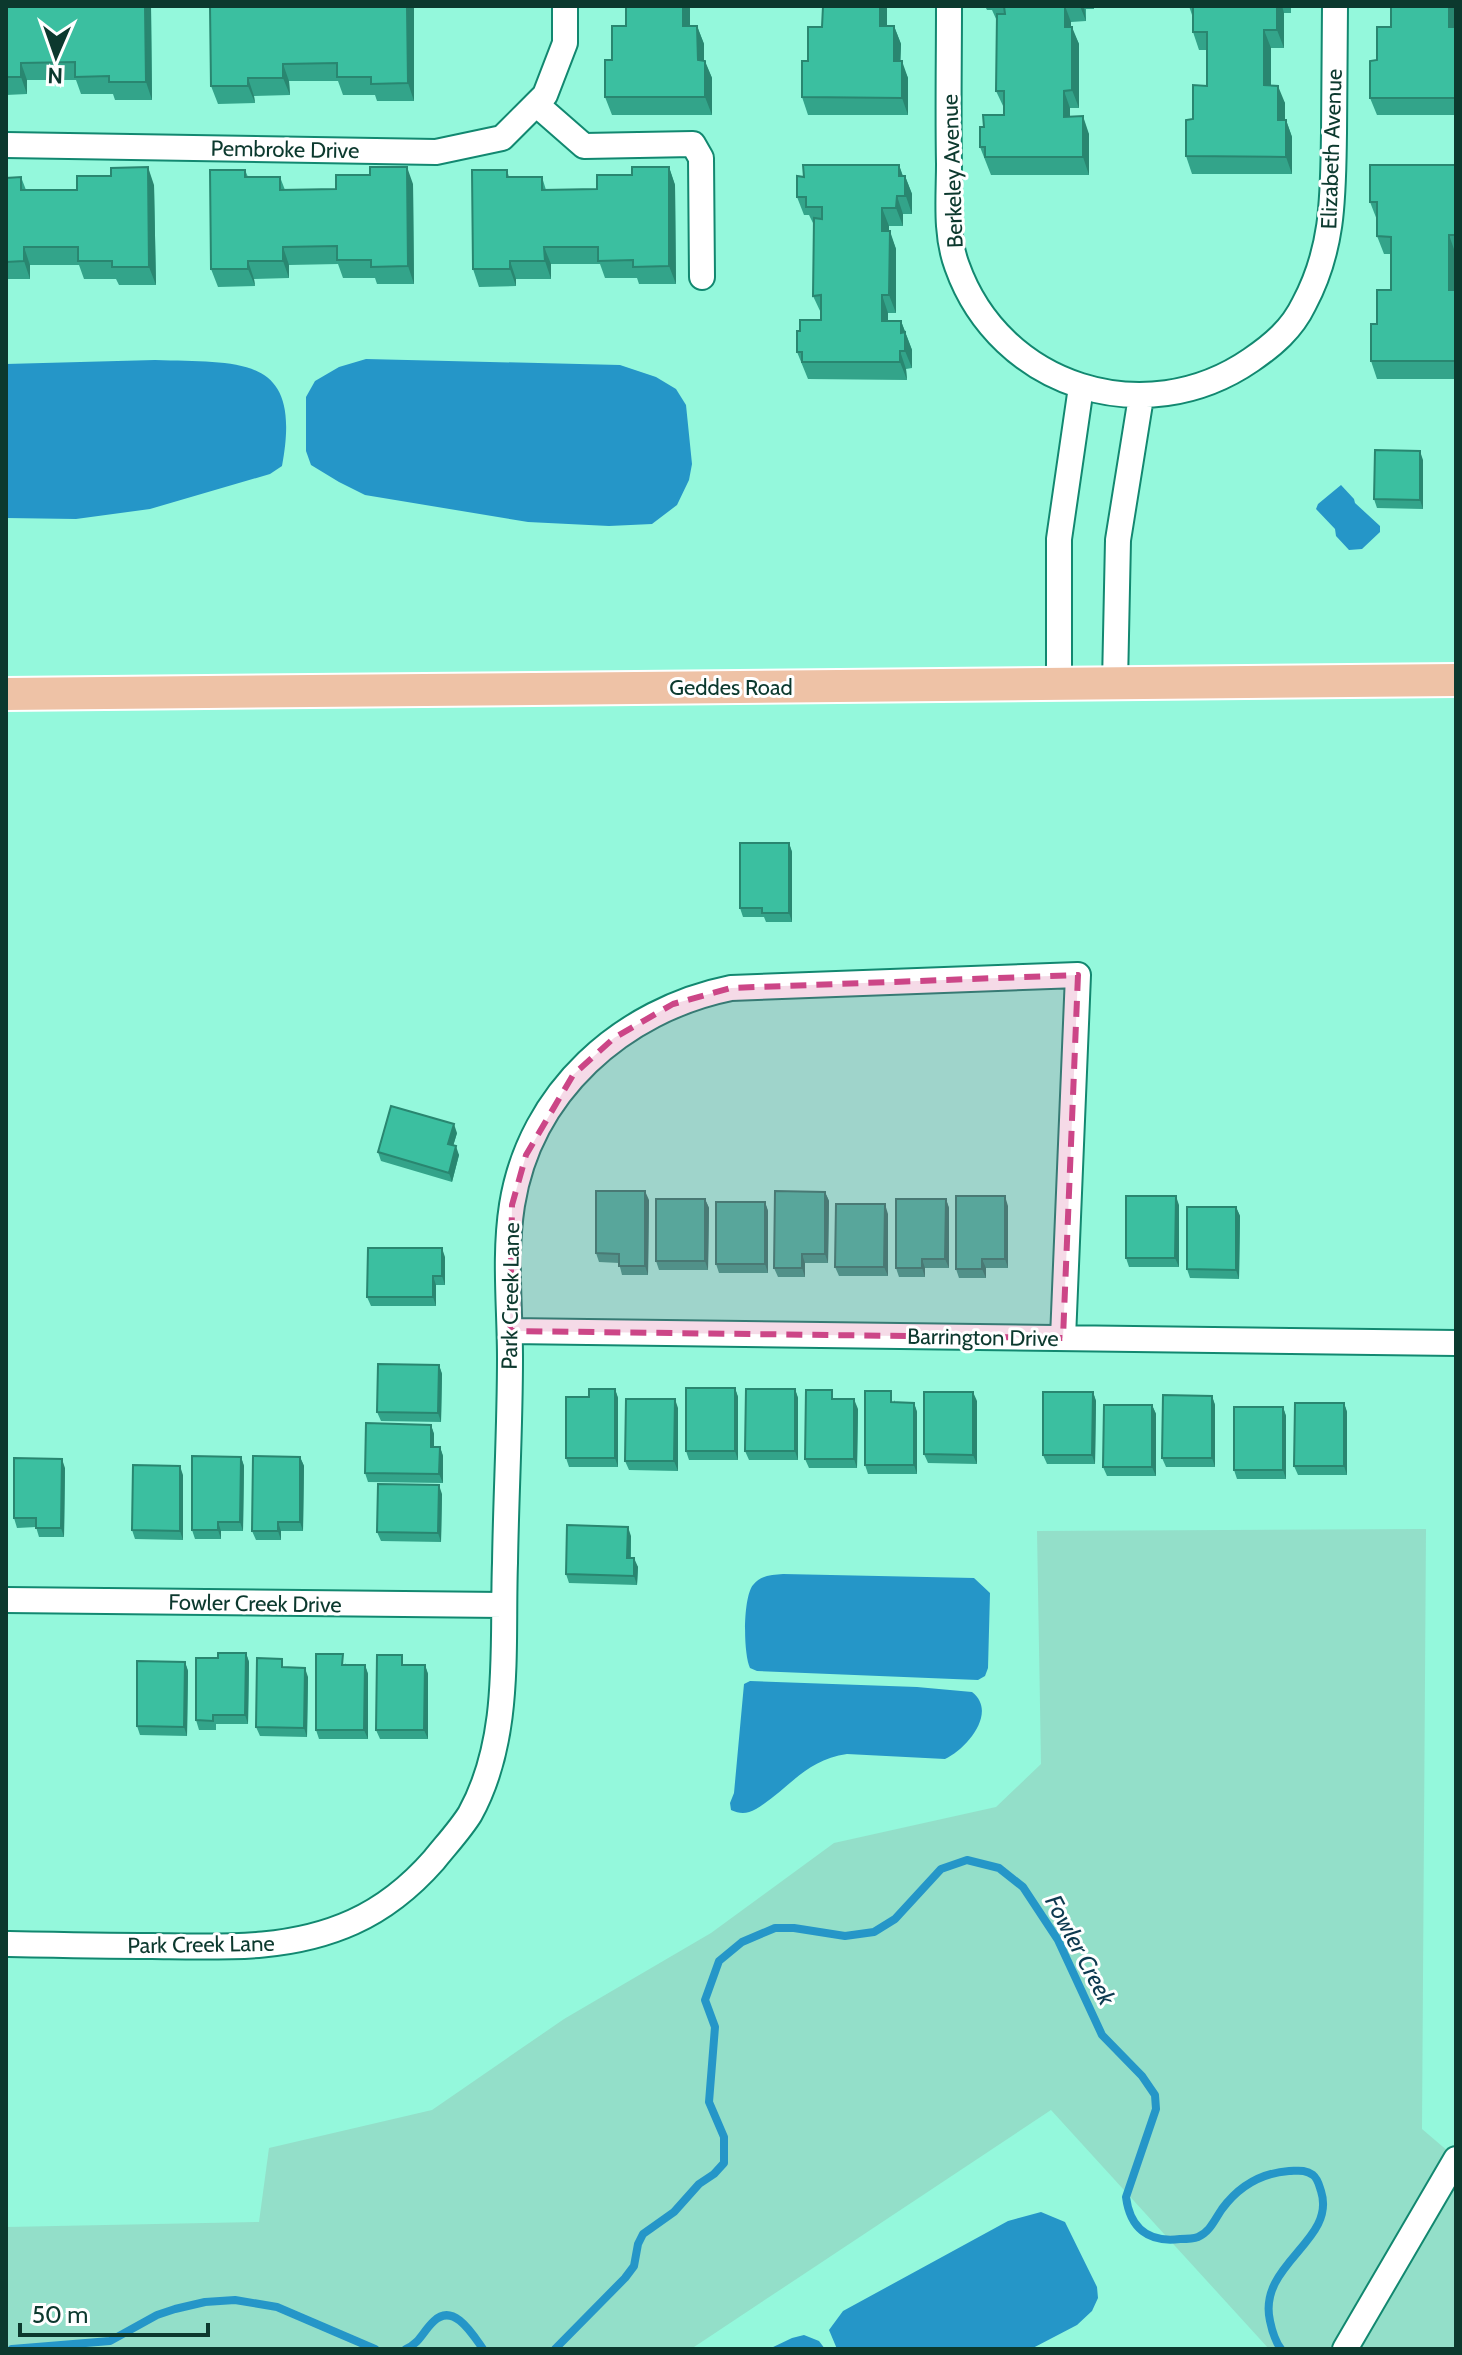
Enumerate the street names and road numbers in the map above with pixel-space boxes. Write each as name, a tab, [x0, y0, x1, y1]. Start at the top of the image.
street label: Elizabeth Avenue	[1315, 68, 1348, 230]
street label: Berkeley Avenue	[936, 94, 969, 248]
street label: Pembroke Drive	[210, 135, 360, 164]
street label: Geddes Road	[669, 674, 793, 701]
street label: Park Creek Lane	[496, 1222, 525, 1370]
street label: Barrington Drive	[907, 1323, 1059, 1352]
street label: Fowler Creek Drive	[168, 1588, 342, 1619]
street label: Park Creek Lane	[127, 1930, 275, 1959]

